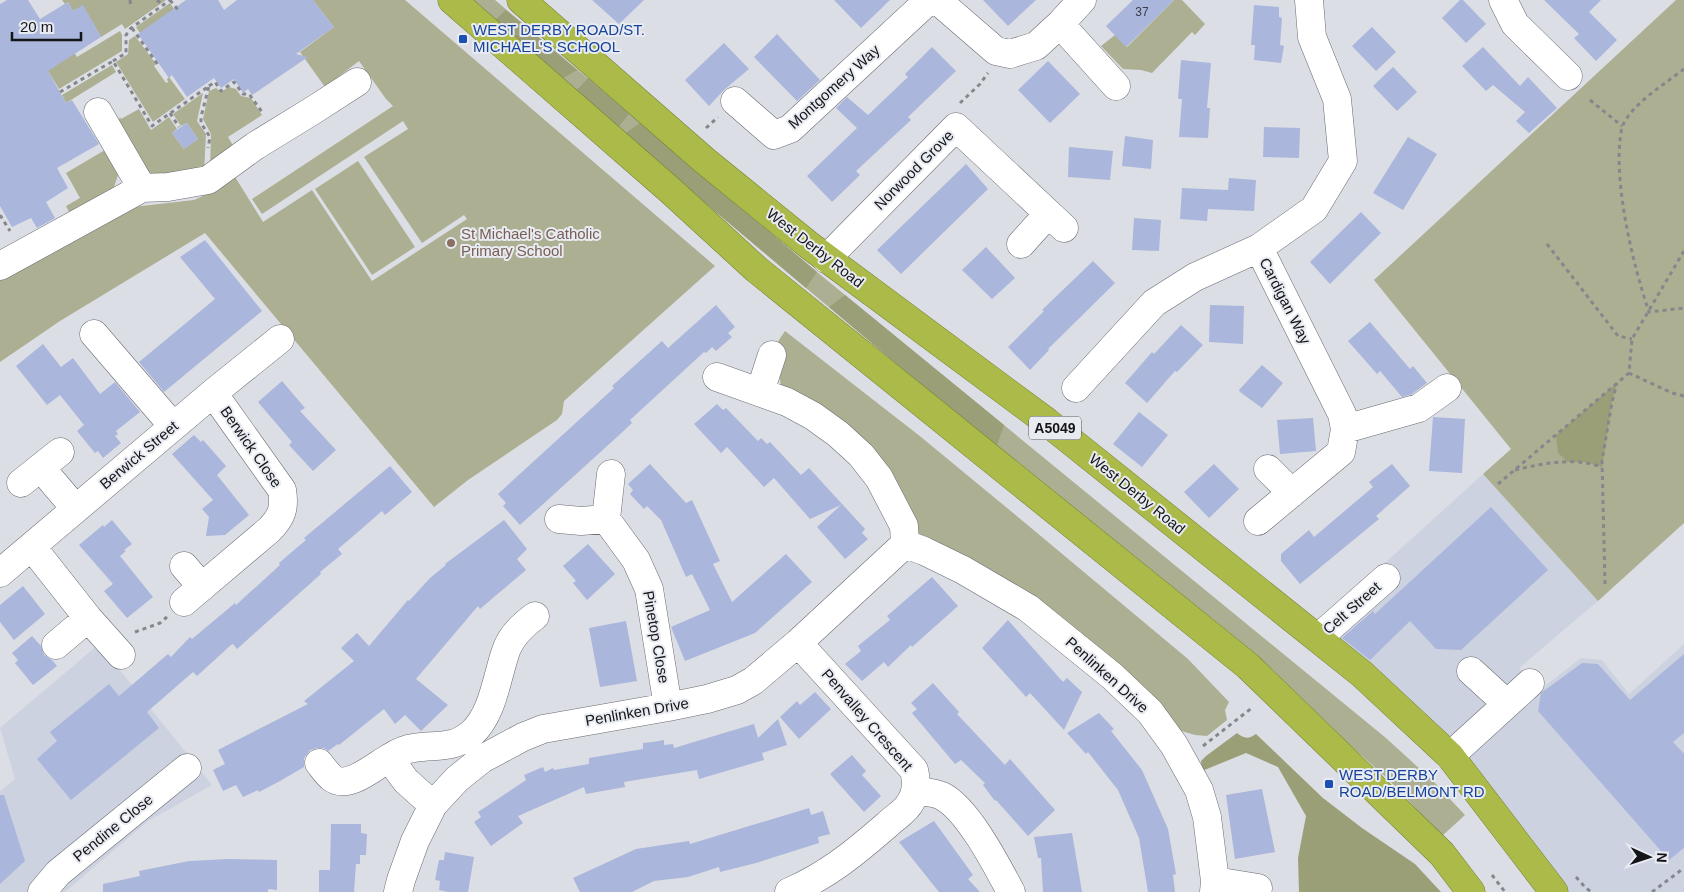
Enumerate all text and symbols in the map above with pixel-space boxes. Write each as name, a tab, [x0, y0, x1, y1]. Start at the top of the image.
house number: 37	[1135, 5, 1149, 19]
scale bar	[12, 10, 81, 42]
text: 20 m	[20, 18, 53, 35]
place label: WEST DERBY ROAD/ST. MICHAEL'S SCHOOL	[473, 21, 645, 55]
marker: WEST DERBY ROAD/ST. MICHAEL'S SCHOOL	[457, 33, 469, 45]
street label: Montgomery Way	[785, 41, 883, 132]
street label: Norwood Grove	[870, 126, 957, 213]
street label: West Derby Road	[764, 205, 867, 291]
place label: St Michael's Catholic Primary School	[461, 225, 600, 259]
marker: St Michael's Catholic Primary School	[445, 237, 457, 249]
street label: Cardigan Way	[1256, 255, 1315, 347]
street label: Berwick Close	[217, 403, 286, 491]
street label: Berwick Street	[96, 416, 182, 492]
road number: A5049	[1029, 416, 1081, 439]
street label: West Derby Road	[1086, 450, 1189, 537]
street label: Celt Street	[1319, 577, 1385, 637]
street label: Pinetop Close	[640, 589, 673, 684]
street label: Penlinken Drive	[1063, 633, 1152, 716]
street label: Penvalley Crescent	[819, 665, 917, 775]
street label: Penlinken Drive	[584, 694, 690, 729]
place label: WEST DERBY ROAD/BELMONT RD	[1339, 766, 1485, 800]
marker: WEST DERBY ROAD/BELMONT RD	[1323, 778, 1335, 790]
street label: Pendine Close	[69, 790, 156, 865]
north arrow	[1624, 832, 1674, 882]
text: N	[1654, 852, 1670, 863]

